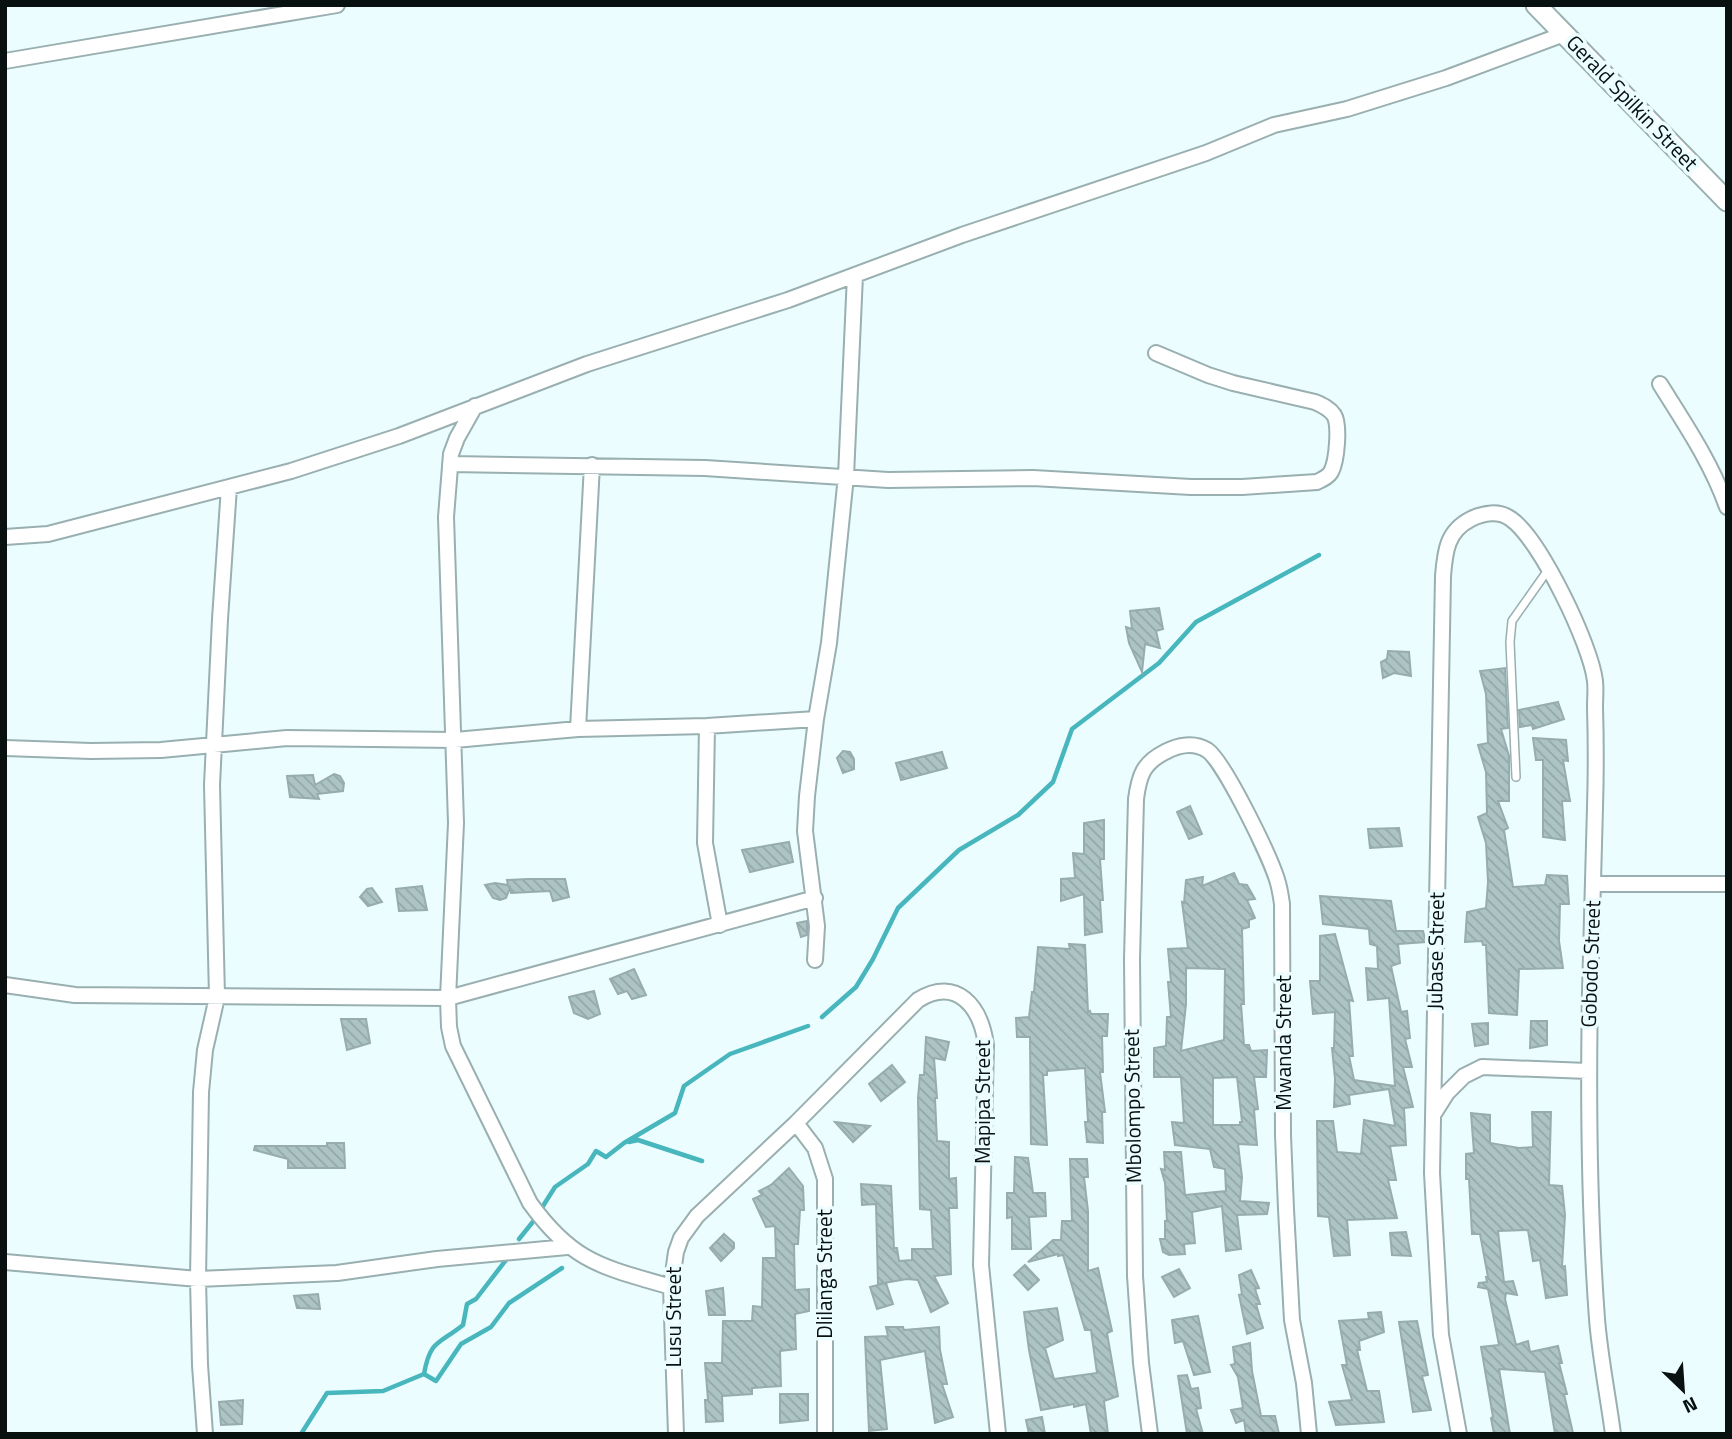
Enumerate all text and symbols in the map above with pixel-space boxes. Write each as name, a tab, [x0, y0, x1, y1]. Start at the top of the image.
street label: Gerald Spilkin Street	[1559, 27, 1707, 178]
street label: Jubase Street	[1418, 891, 1452, 1010]
street label: Gobodo Street	[1572, 899, 1608, 1028]
street label: Mwanda Street	[1267, 975, 1299, 1111]
street label: Mbolompo Street	[1115, 1028, 1149, 1183]
street label: Mapipa Street	[966, 1039, 998, 1164]
street label: Dlilanga Street	[808, 1209, 840, 1339]
street label: Lusu Street	[657, 1266, 689, 1367]
north arrow	[1648, 1355, 1718, 1425]
text: N	[1678, 1390, 1702, 1422]

